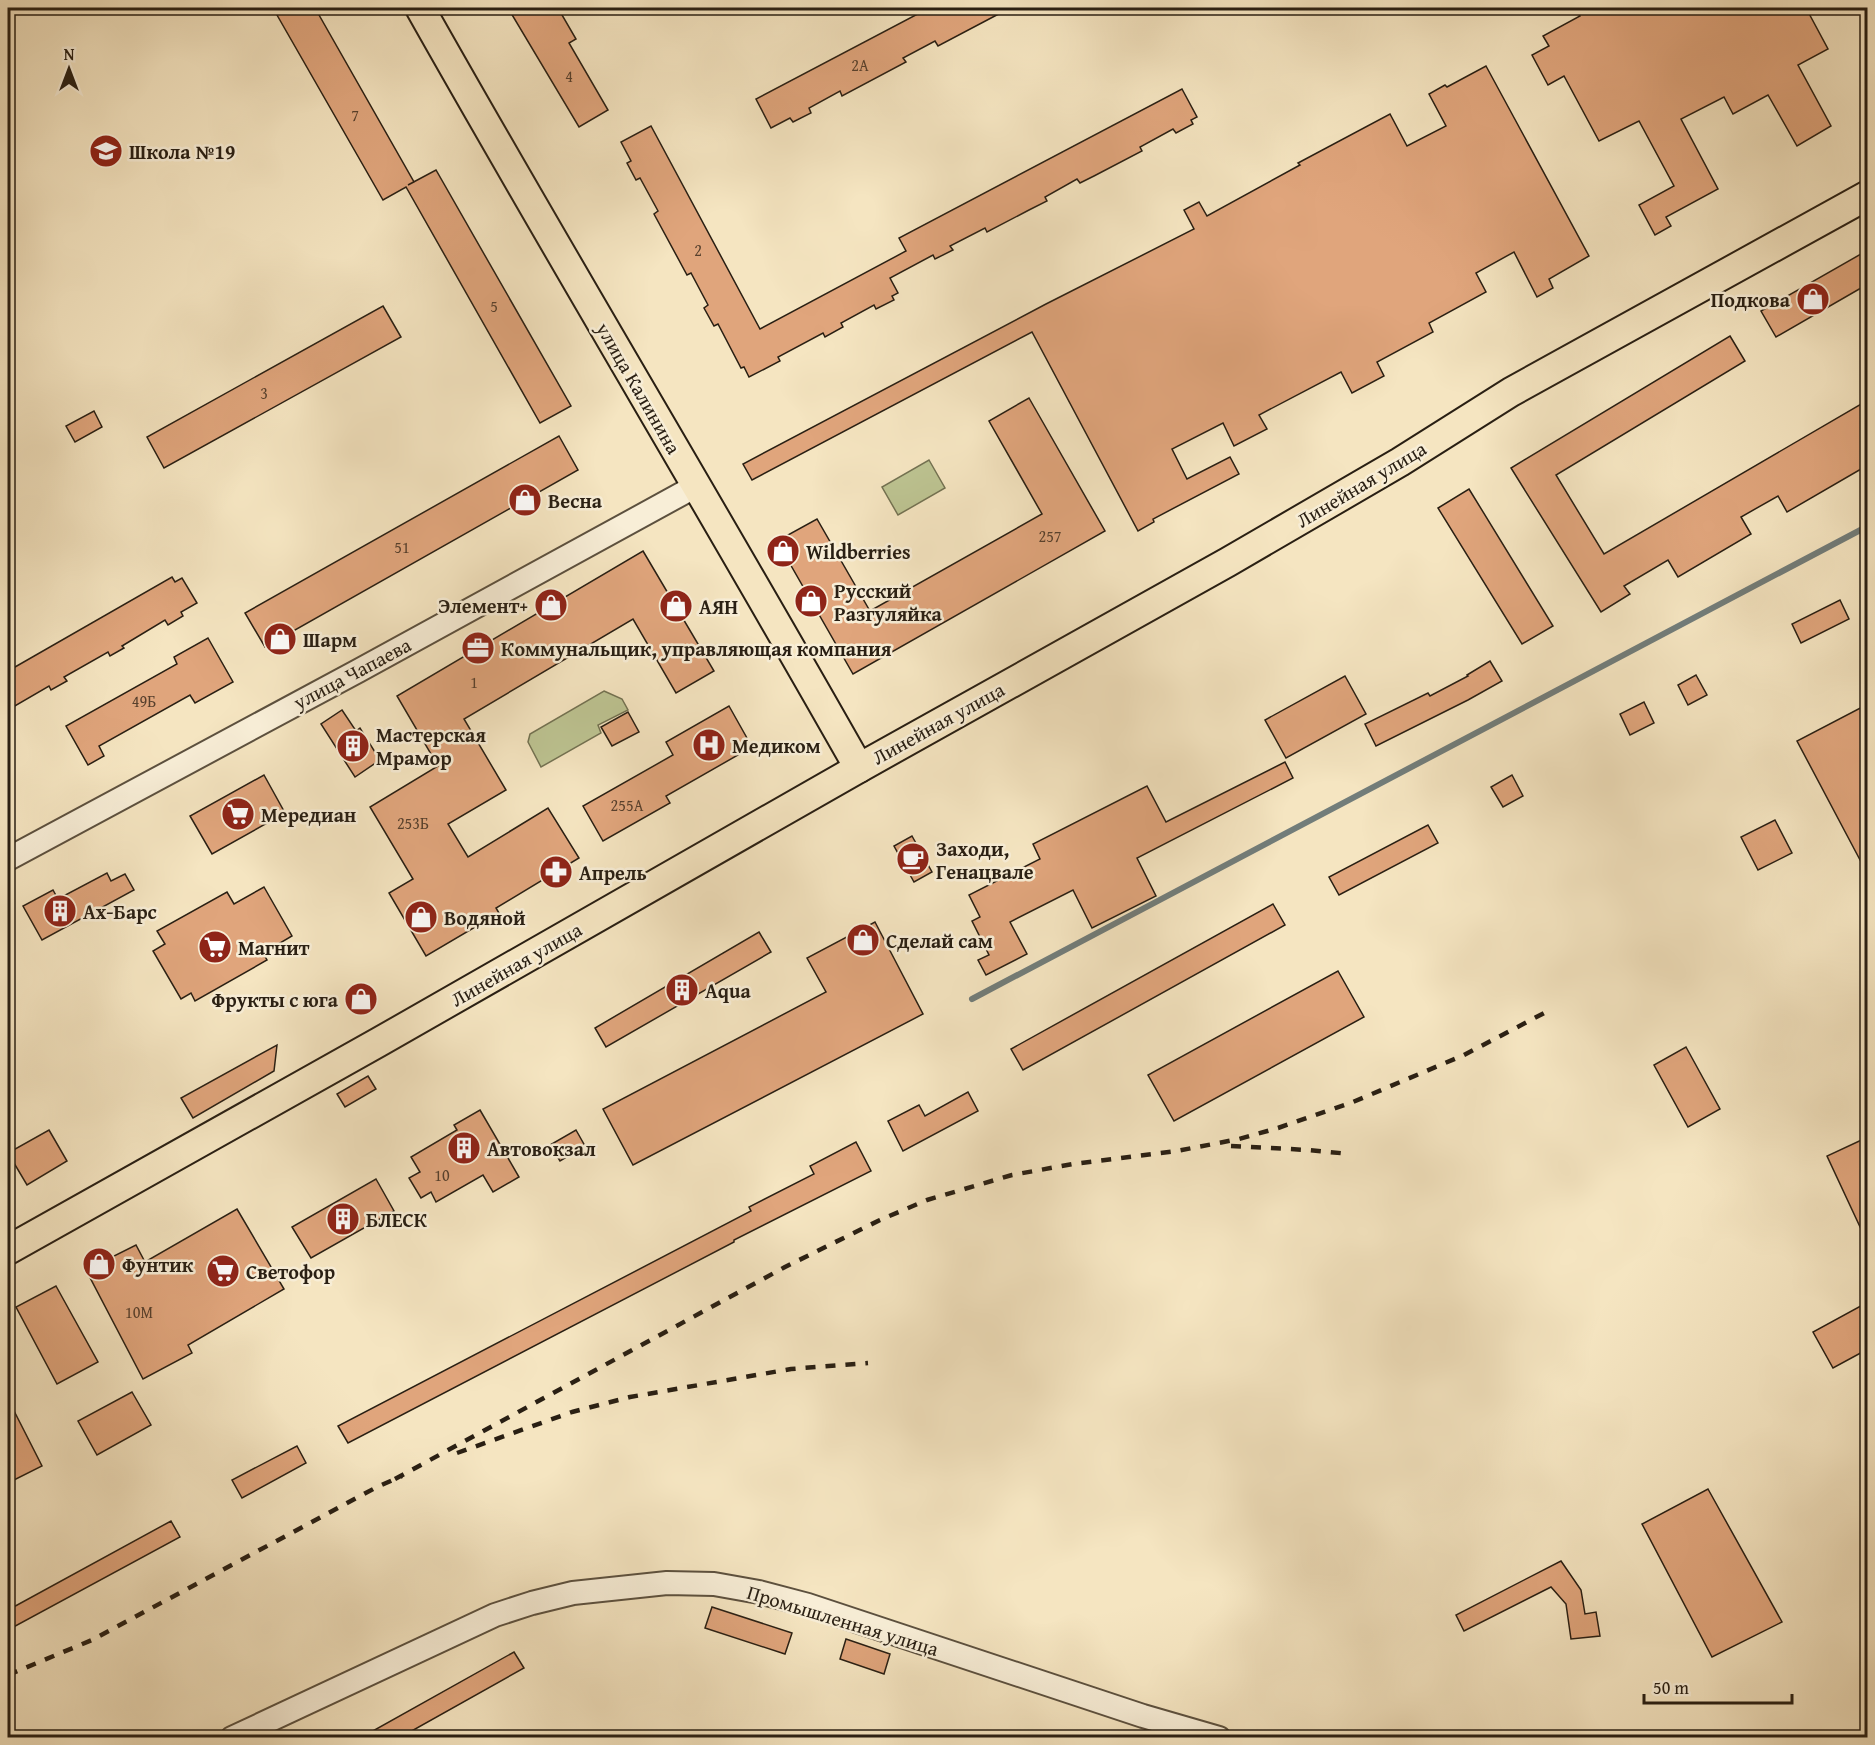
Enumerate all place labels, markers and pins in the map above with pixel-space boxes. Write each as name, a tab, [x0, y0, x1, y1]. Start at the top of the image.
school or university icon: Школа №19	[88, 133, 124, 169]
place label: Школа №19	[129, 137, 235, 166]
shop icon: Подкова	[1795, 281, 1831, 317]
place label: Подкова	[1711, 285, 1791, 314]
shop icon: Весна	[507, 482, 543, 518]
place label: Весна	[548, 486, 603, 515]
shop icon: Wildberries	[765, 533, 801, 569]
place label: Wildberries	[806, 537, 911, 566]
place label: Русский Разгуляйка	[834, 576, 942, 628]
shop icon: Русский Разгуляйка	[793, 583, 829, 619]
shop icon: Элемент+	[533, 587, 569, 623]
shop icon: АЯН	[658, 588, 694, 624]
place label: Элемент+	[438, 591, 528, 620]
place label: АЯН	[699, 592, 738, 621]
shop icon: Шарм	[262, 621, 298, 657]
place label: Шарм	[303, 625, 357, 654]
office icon: Коммунальщик, управляющая компания	[460, 630, 496, 666]
place label: Коммунальщик, управляющая компания	[501, 634, 892, 663]
place label: Мастерская Мрамор	[376, 720, 486, 772]
hospital icon: Медиком	[691, 727, 727, 763]
building icon: Мастерская Мрамор	[335, 728, 371, 764]
place label: Медиком	[732, 731, 821, 760]
supermarket icon: Мередиан	[220, 796, 256, 832]
place label: Мередиан	[261, 800, 356, 829]
place label: Заходи, Генацвале	[936, 834, 1034, 886]
cafe icon: Заходи, Генацвале	[895, 841, 931, 877]
pharmacy icon: Апрель	[538, 854, 574, 890]
place label: Апрель	[579, 858, 647, 887]
building icon: Ах-Барс	[42, 893, 78, 929]
place label: Ах-Барс	[83, 897, 157, 926]
shop icon: Водяной	[403, 899, 439, 935]
place label: Водяной	[444, 903, 526, 932]
shop icon: Сделай сам	[845, 922, 881, 958]
place label: Сделай сам	[886, 926, 993, 955]
supermarket icon: Магнит	[197, 929, 233, 965]
place label: Магнит	[238, 933, 310, 962]
building icon: Aqua	[664, 972, 700, 1008]
place label: Aqua	[705, 976, 751, 1005]
shop icon: Фрукты с юга	[343, 981, 379, 1017]
place label: Фрукты с юга	[212, 985, 339, 1014]
building icon: Автовокзал	[446, 1130, 482, 1166]
place label: Автовокзал	[487, 1134, 596, 1163]
building icon: БЛЕСК	[325, 1201, 361, 1237]
place label: БЛЕСК	[366, 1205, 428, 1234]
shop icon: Фунтик	[81, 1246, 117, 1282]
place label: Фунтик	[122, 1250, 194, 1279]
supermarket icon: Светофор	[205, 1253, 241, 1289]
place label: Светофор	[246, 1257, 335, 1286]

